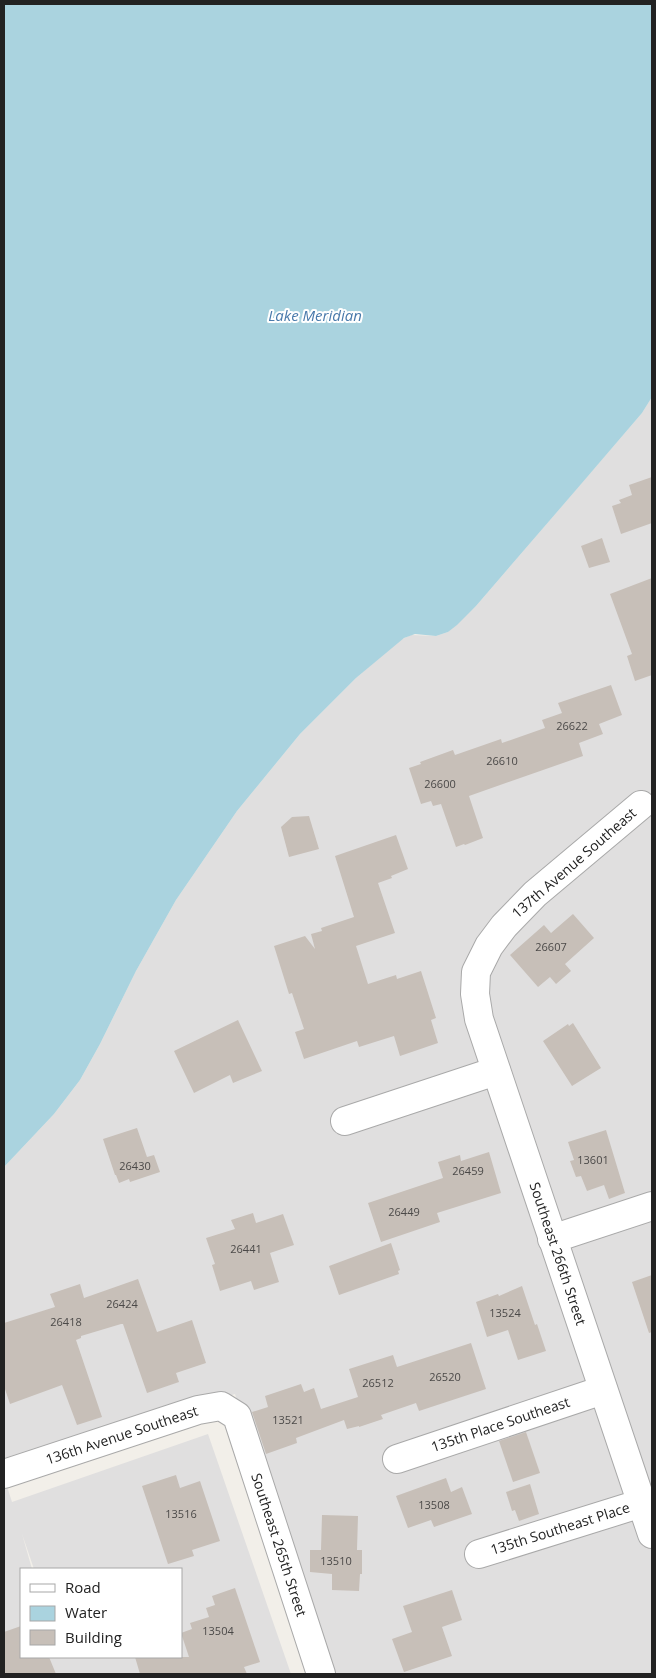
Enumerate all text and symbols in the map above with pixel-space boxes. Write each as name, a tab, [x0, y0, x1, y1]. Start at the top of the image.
water label: Lake Meridian	[268, 305, 362, 325]
house number: 26622	[556, 718, 588, 733]
house number: 26610	[486, 753, 518, 768]
house number: 26600	[424, 776, 456, 791]
street label: 137th Avenue Southeast	[507, 803, 640, 922]
house number: 26607	[535, 939, 567, 954]
house number: 13601	[577, 1152, 609, 1167]
house number: 26430	[119, 1158, 151, 1173]
house number: 26459	[452, 1163, 484, 1178]
street label: Southeast 266th Street	[525, 1180, 591, 1328]
house number: 26449	[388, 1204, 420, 1219]
house number: 26441	[230, 1241, 262, 1256]
house number: 26424	[106, 1296, 138, 1311]
house number: 13524	[489, 1305, 521, 1320]
house number: 26418	[50, 1314, 82, 1329]
house number: 26520	[429, 1369, 461, 1384]
house number: 26512	[362, 1375, 394, 1390]
street label: 135th Place Southeast	[428, 1392, 572, 1456]
street label: 136th Avenue Southeast	[43, 1401, 200, 1469]
house number: 13521	[272, 1412, 304, 1427]
street label: Southeast 265th Street	[247, 1471, 312, 1619]
house number: 13508	[418, 1497, 450, 1512]
street label: 135th Southeast Place	[488, 1497, 632, 1559]
house number: 13516	[165, 1506, 197, 1521]
house number: 13510	[320, 1553, 352, 1568]
legend	[20, 1568, 182, 1658]
text: Road	[65, 1577, 101, 1597]
text: Water	[65, 1602, 107, 1622]
house number: 13504	[202, 1623, 234, 1638]
text: Building	[65, 1627, 122, 1647]

